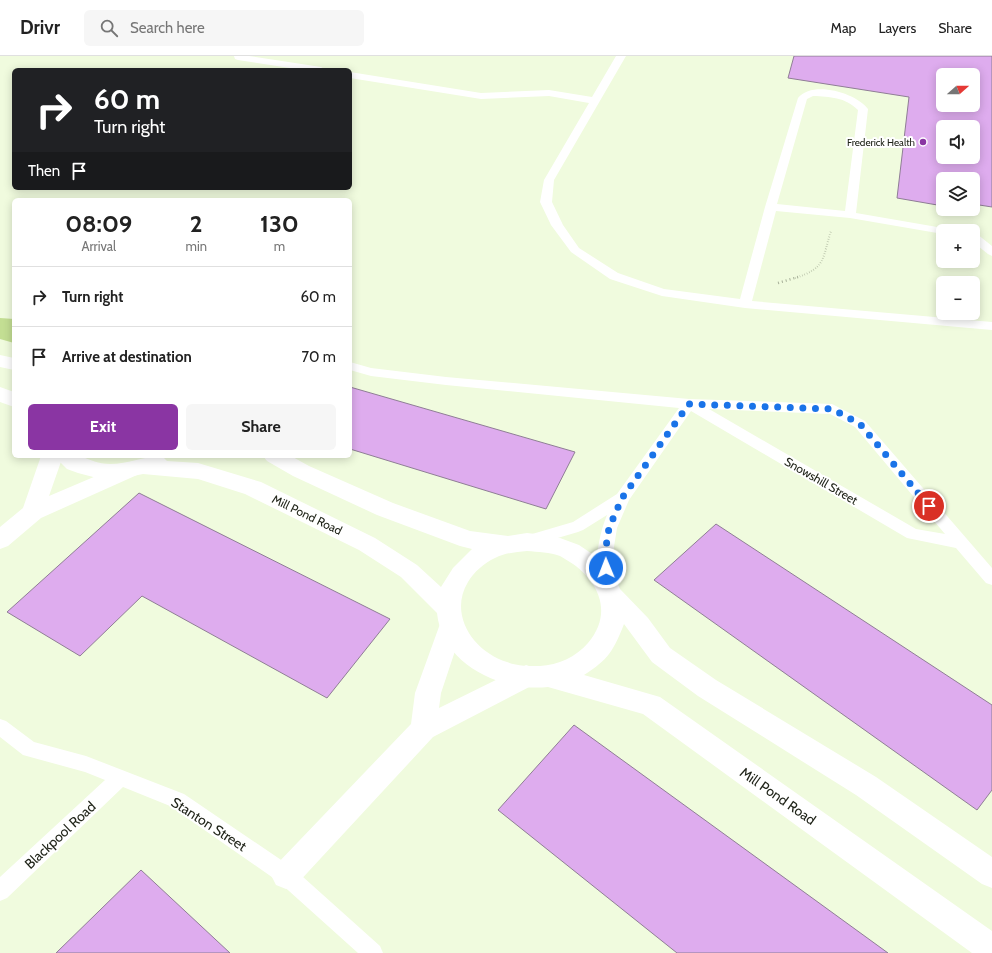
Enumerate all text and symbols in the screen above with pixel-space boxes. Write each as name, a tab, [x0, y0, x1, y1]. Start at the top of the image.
search box	[84, 10, 364, 46]
text: Drivr	[20, 16, 60, 39]
icon: search	[98, 17, 120, 39]
text: Search here	[130, 19, 205, 37]
text: Map	[831, 19, 856, 37]
text: Layers	[878, 19, 916, 37]
text: Share	[938, 19, 972, 37]
north arrow	[936, 68, 980, 112]
map controls	[936, 68, 980, 320]
text: 60 m	[94, 82, 160, 116]
icon: right	[28, 84, 80, 136]
text: Turn right	[94, 116, 165, 138]
button: sound	[936, 120, 980, 164]
place label: Frederick Health	[847, 136, 915, 149]
marker: Frederick Health	[918, 137, 928, 147]
icon: arrive	[68, 160, 90, 182]
text: Then	[28, 162, 60, 180]
button: layers	[936, 172, 980, 216]
text: 08:09	[65, 209, 132, 238]
text: 2	[190, 209, 203, 238]
text: 130	[260, 209, 299, 238]
button: +	[936, 224, 980, 268]
text: Arrival	[81, 238, 116, 254]
text: min	[185, 238, 207, 254]
text: m	[274, 238, 285, 254]
button: −	[936, 276, 980, 320]
icon: right	[28, 286, 50, 308]
text: Turn right	[62, 288, 123, 306]
text: 60 m	[300, 288, 336, 306]
icon: arrive	[28, 346, 50, 368]
text: Arrive at destination	[62, 348, 192, 366]
text: 70 m	[302, 348, 336, 366]
button: Exit	[28, 404, 178, 450]
button: Share	[186, 404, 336, 450]
street label: Snowshill Street	[782, 454, 861, 508]
pin	[912, 489, 946, 523]
street label: Mill Pond Road	[270, 491, 345, 538]
icon: arrive	[918, 495, 940, 517]
position arrow	[585, 547, 627, 589]
street label: Mill Pond Road	[737, 763, 819, 829]
street label: Stanton Street	[168, 793, 250, 855]
street label: Blackpool Road	[21, 797, 99, 873]

